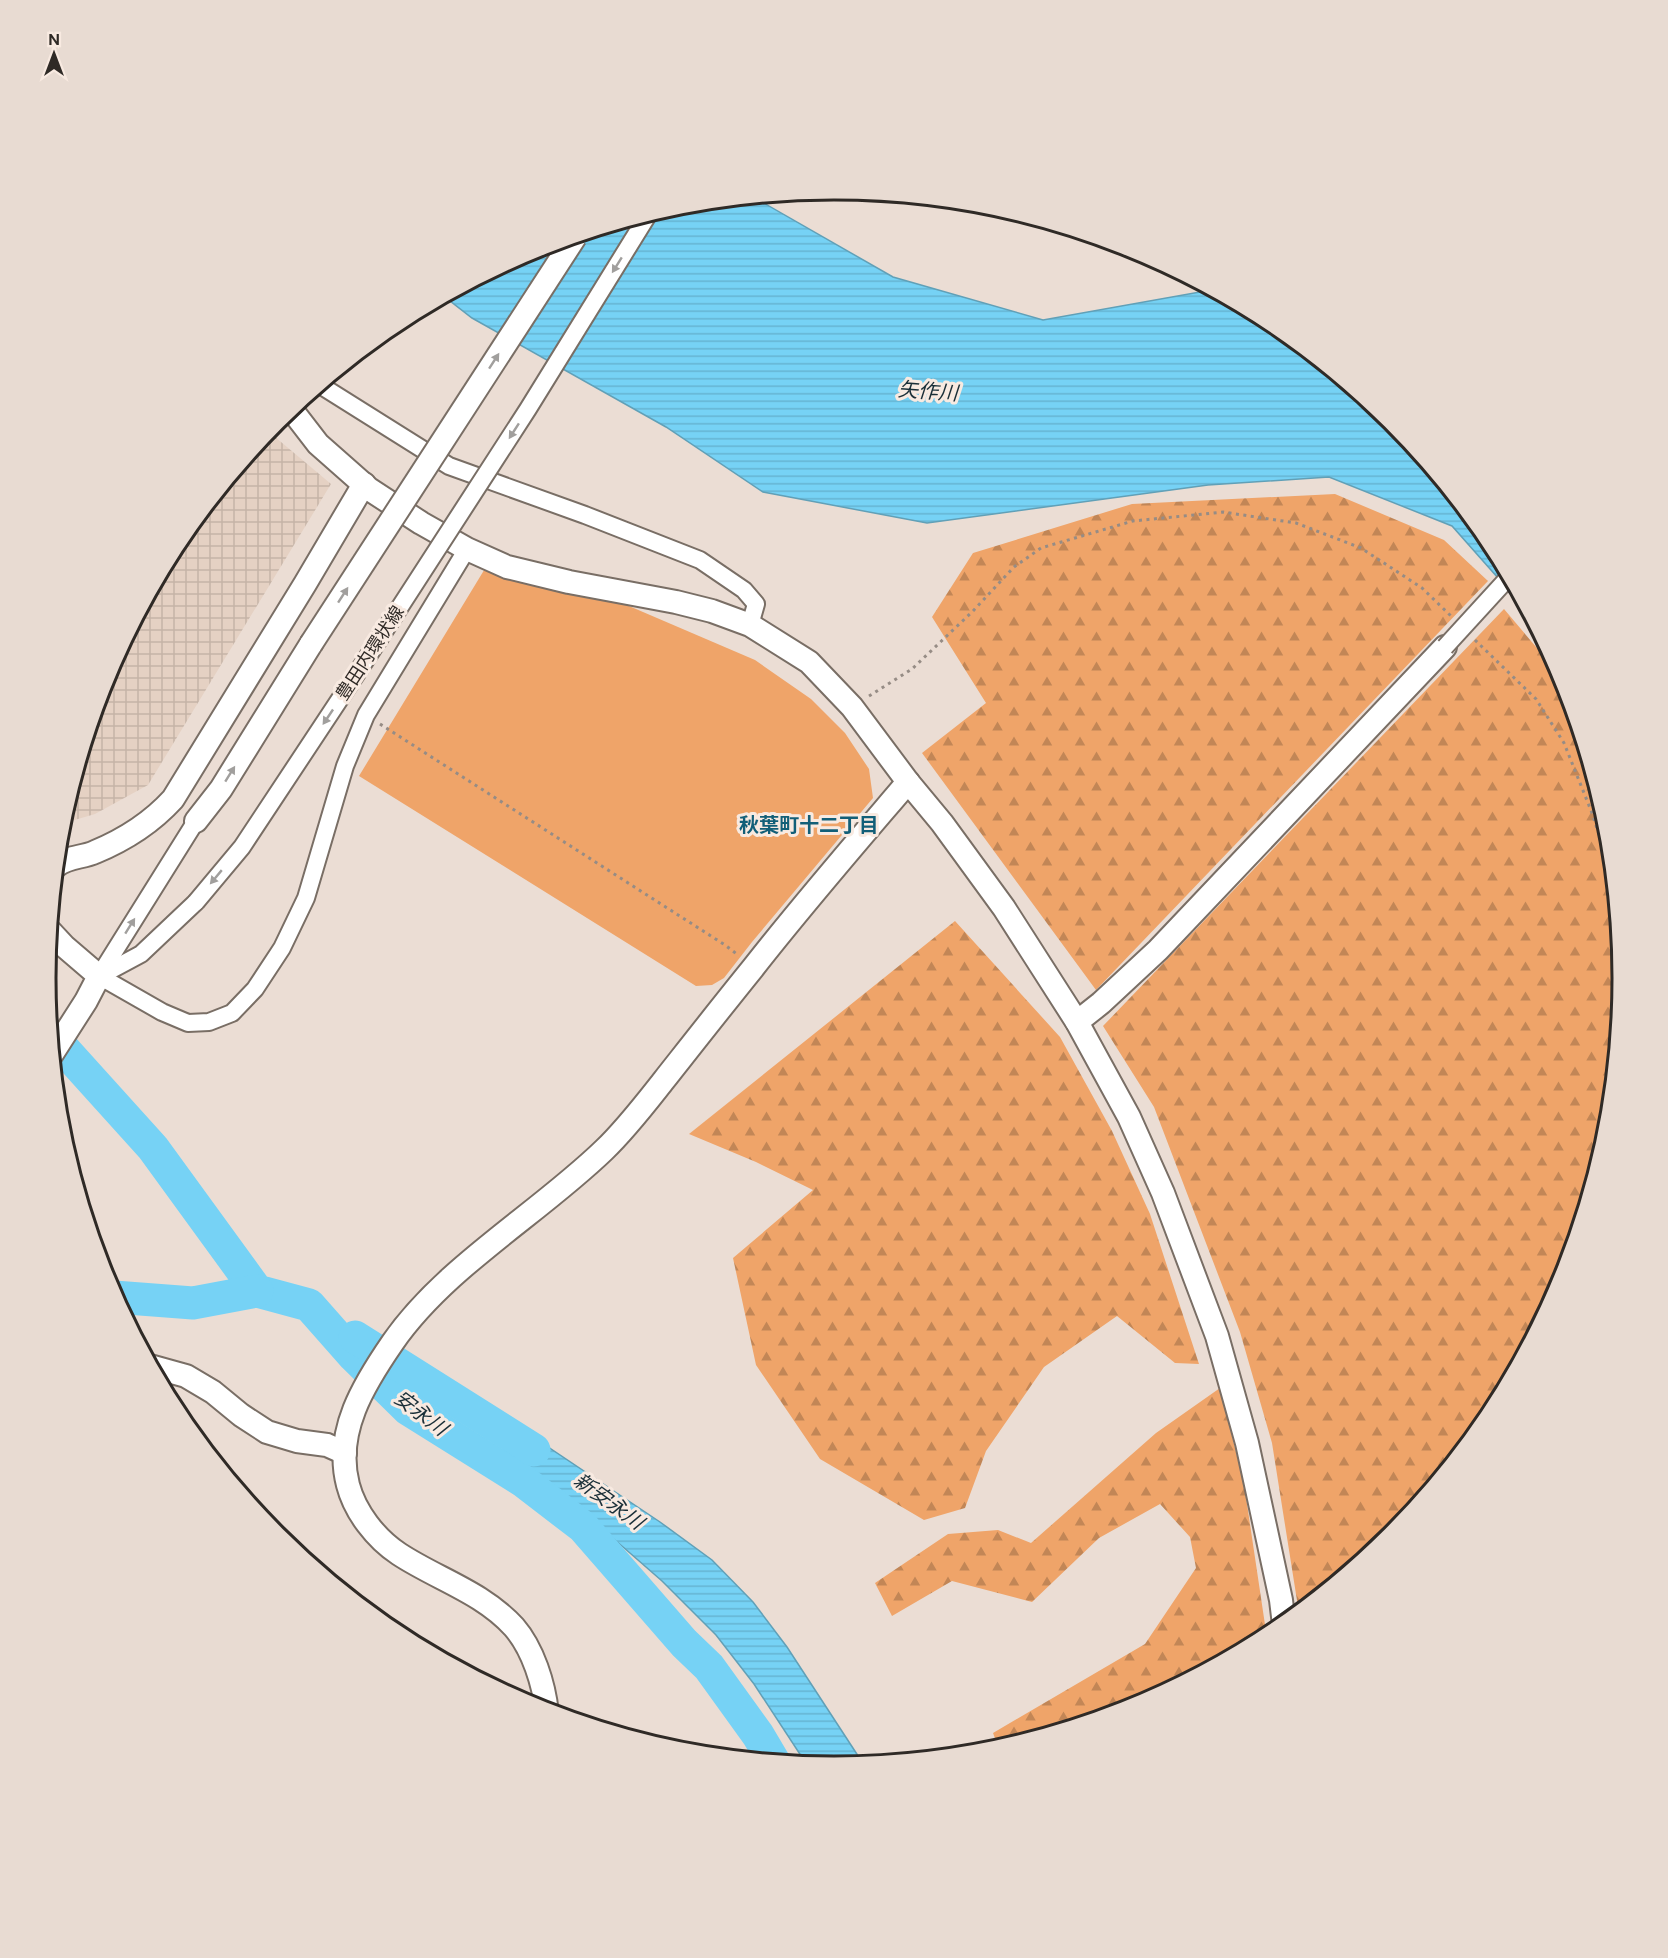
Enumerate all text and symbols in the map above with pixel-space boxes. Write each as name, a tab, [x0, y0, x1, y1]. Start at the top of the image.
north arrow	[24, 24, 84, 84]
text: N	[48, 29, 60, 50]
one-way arrow	[612, 257, 623, 273]
one-way arrow	[489, 353, 500, 369]
water label: 矢作川	[897, 376, 961, 406]
one-way arrow	[509, 422, 520, 439]
one-way arrow	[337, 587, 348, 604]
street label: 豊田内環状線	[331, 601, 409, 705]
one-way arrow	[323, 709, 334, 725]
one-way arrow	[225, 766, 236, 782]
district label: 秋葉町十二丁目	[739, 812, 879, 838]
one-way arrow	[210, 869, 223, 885]
one-way arrow	[125, 918, 136, 935]
water label: 安永川	[389, 1385, 454, 1443]
water label: 新安永川	[569, 1467, 651, 1536]

